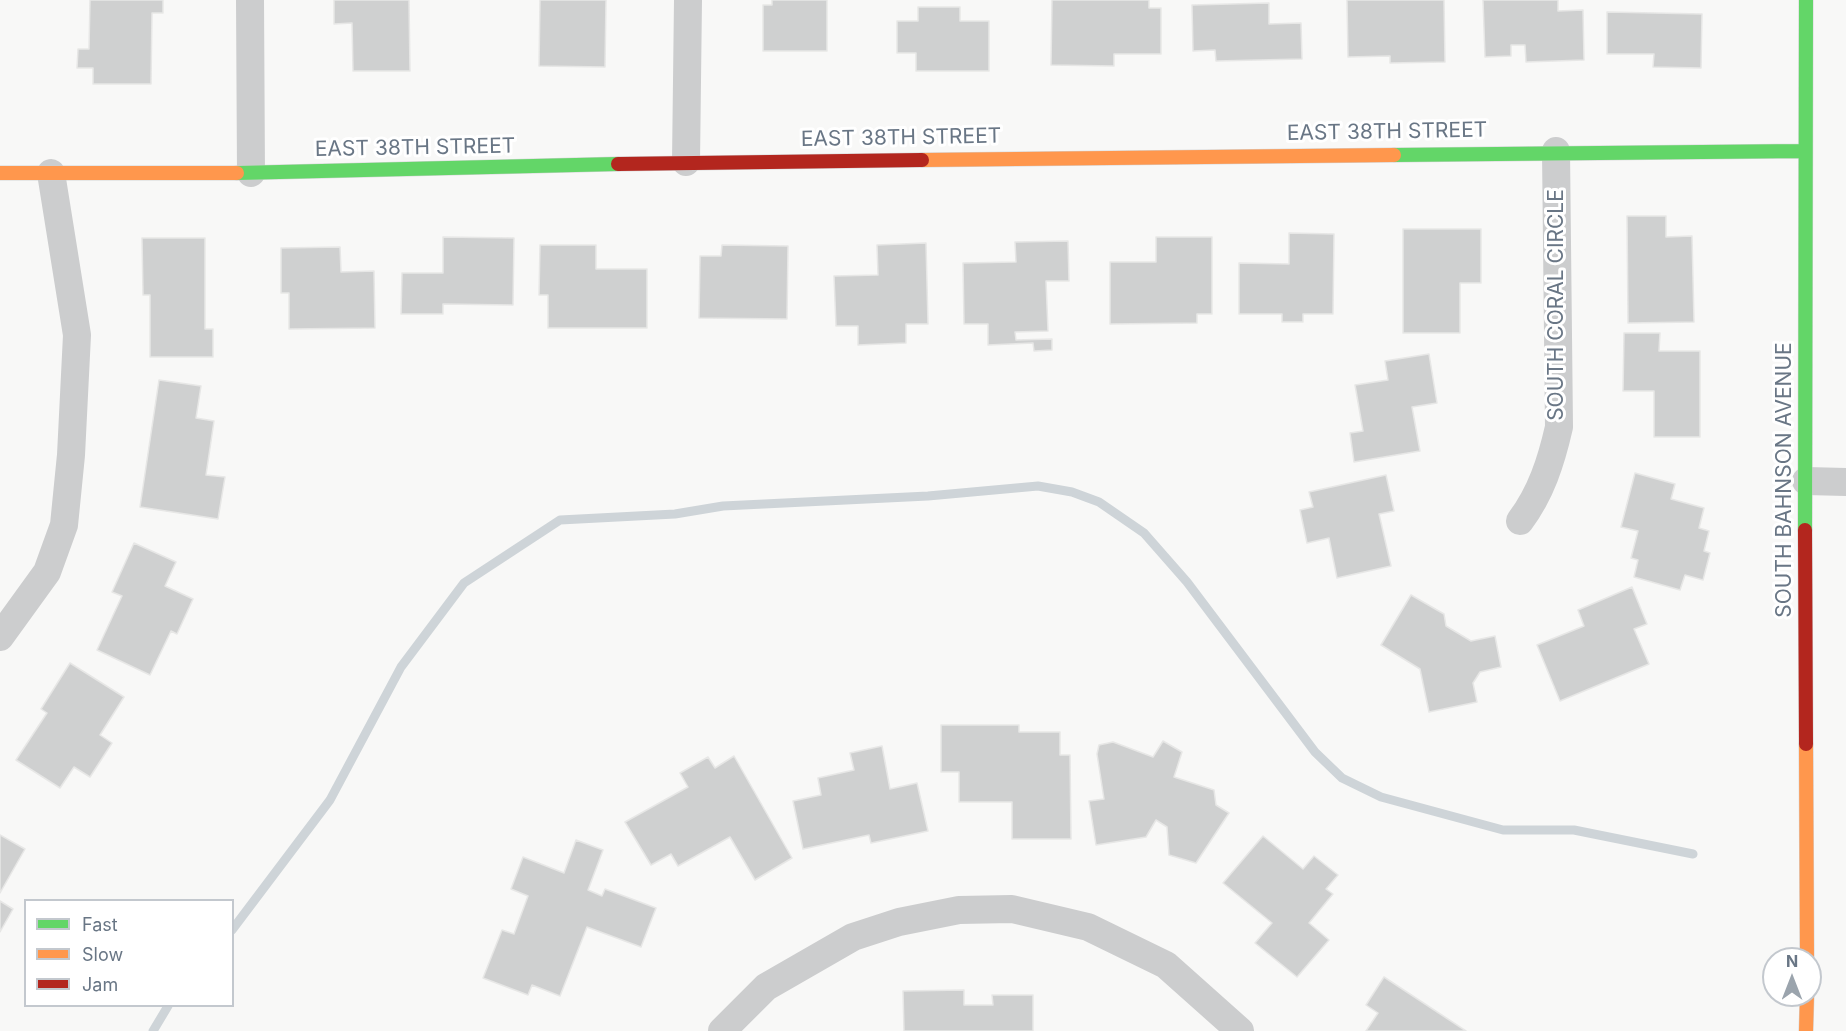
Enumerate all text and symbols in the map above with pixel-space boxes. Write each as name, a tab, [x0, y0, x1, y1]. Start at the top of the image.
street label: EAST 38TH STREET	[1287, 118, 1487, 146]
street label: EAST 38TH STREET	[801, 124, 1001, 152]
street label: EAST 38TH STREET	[315, 134, 515, 162]
street label: SOUTH CORAL CIRCLE	[1544, 189, 1570, 421]
street label: SOUTH BAHNSON AVENUE	[1772, 342, 1798, 618]
legend	[24, 899, 234, 1007]
text: Fast	[82, 914, 118, 935]
text: Slow	[82, 944, 123, 965]
north arrow	[1762, 947, 1822, 1007]
text: N	[1786, 951, 1798, 971]
text: Jam	[82, 974, 118, 995]

